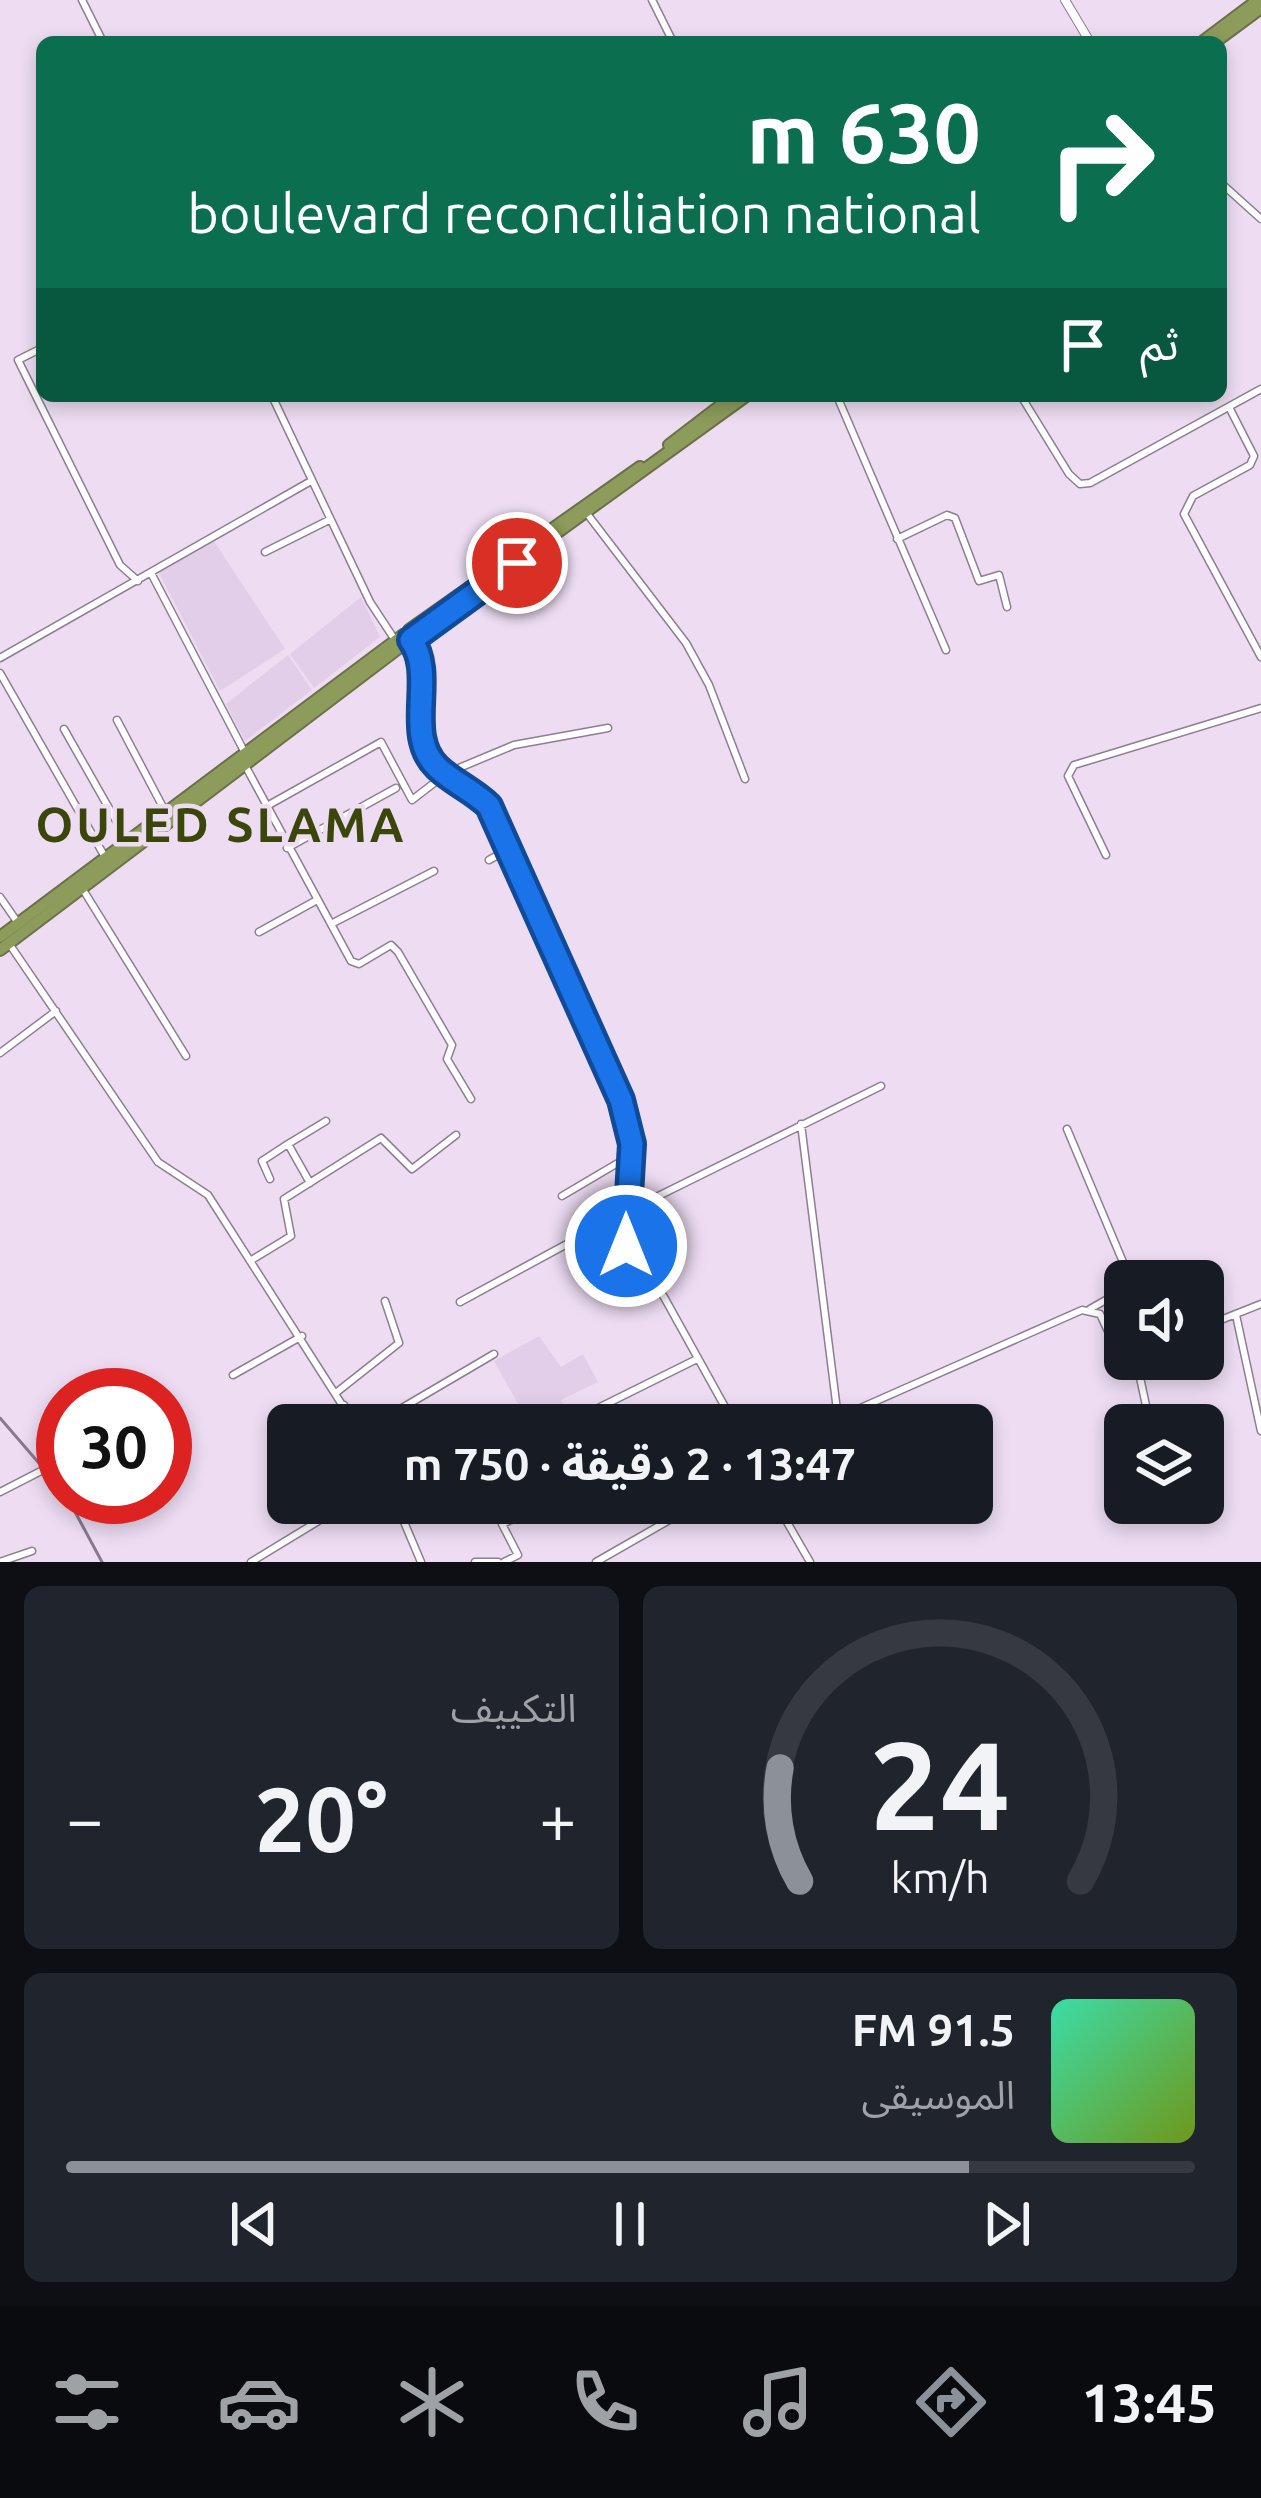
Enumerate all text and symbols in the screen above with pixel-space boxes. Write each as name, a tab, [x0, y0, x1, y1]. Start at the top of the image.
icon: right	[1023, 84, 1179, 240]
text: 630 m	[747, 85, 981, 179]
text: boulevard reconciliation national	[187, 183, 981, 243]
icon: arrive	[1050, 312, 1116, 378]
text: ثم	[1140, 318, 1179, 369]
pin	[466, 512, 568, 614]
icon: arrive	[484, 530, 550, 596]
district label: OULED SLAMA	[35, 797, 407, 851]
position arrow	[563, 1183, 689, 1309]
map controls	[1104, 1260, 1224, 1524]
button: sound	[1104, 1260, 1224, 1380]
speed limit sign: 30	[36, 1368, 192, 1524]
button: layers	[1104, 1404, 1224, 1524]
text: 13:47 · 2 دقيقة · 750 m	[404, 1438, 856, 1489]
text: التكييف	[451, 1686, 577, 1729]
text: 24	[869, 1714, 1010, 1854]
text: 20°	[255, 1768, 388, 1869]
text: −	[66, 1781, 103, 1855]
text: +	[539, 1781, 576, 1855]
text: km/h	[890, 1852, 989, 1900]
text: 91.5 FM	[852, 2004, 1015, 2055]
text: الموسيقى	[861, 2073, 1015, 2116]
icon: previous	[221, 2191, 287, 2257]
icon: pause	[597, 2191, 663, 2257]
icon: next	[974, 2191, 1040, 2257]
icon: filters	[45, 2360, 129, 2444]
icon: car	[217, 2360, 301, 2444]
icon: climate	[390, 2360, 474, 2444]
icon: phone	[563, 2360, 647, 2444]
icon: music	[736, 2360, 820, 2444]
icon: directions	[909, 2360, 993, 2444]
text: 13:45	[1081, 2372, 1217, 2432]

